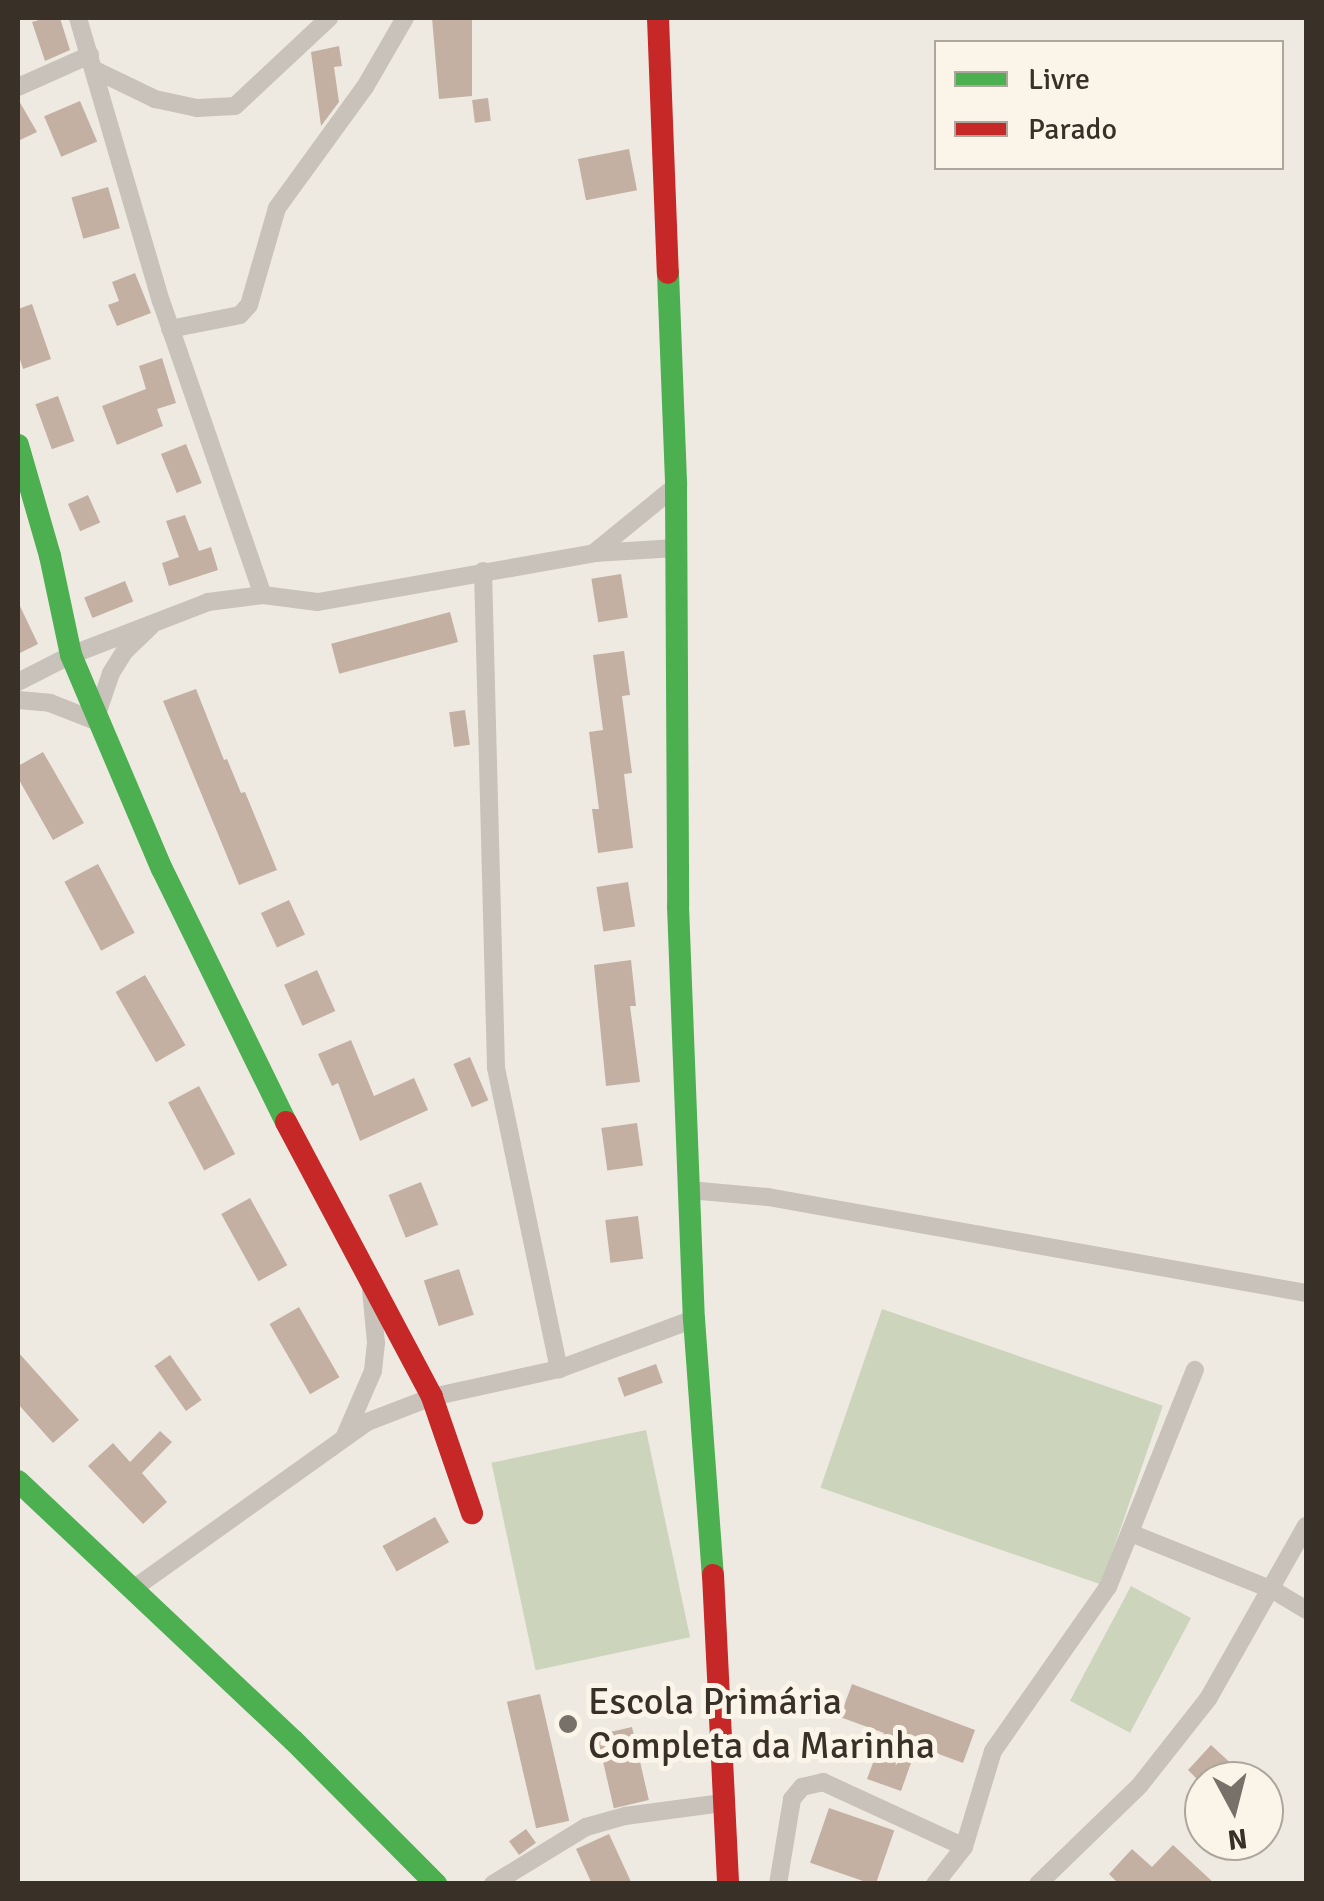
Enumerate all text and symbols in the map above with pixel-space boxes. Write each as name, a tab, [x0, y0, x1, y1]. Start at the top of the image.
legend	[934, 40, 1284, 170]
text: Livre	[1028, 61, 1090, 98]
text: Parado	[1028, 111, 1117, 148]
place label: Escola Primária Completa da Marinha	[588, 1679, 935, 1768]
marker: Escola Primária Completa da Marinha	[557, 1713, 579, 1735]
north arrow	[1184, 1761, 1284, 1861]
text: N	[1226, 1821, 1249, 1857]

